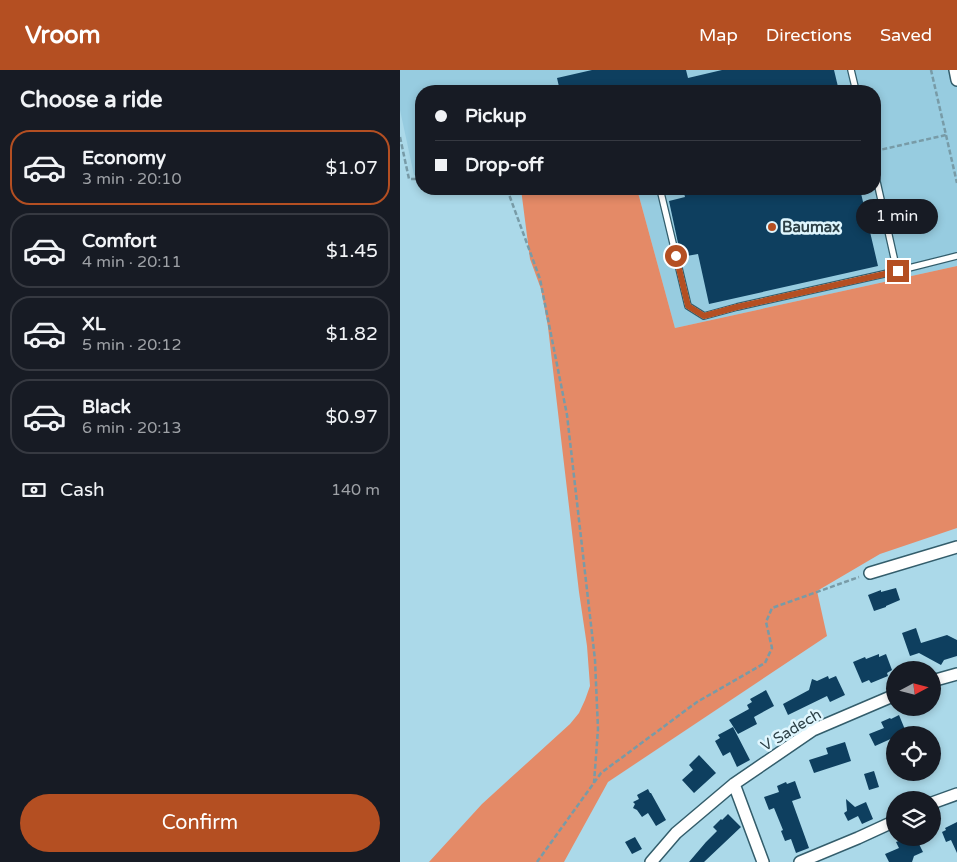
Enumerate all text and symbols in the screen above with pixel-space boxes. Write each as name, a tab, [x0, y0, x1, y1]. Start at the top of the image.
text: Vroom	[25, 21, 101, 50]
text: Map	[699, 24, 738, 46]
text: Directions	[766, 24, 852, 46]
text: Saved	[880, 24, 932, 46]
text: Choose a ride	[20, 87, 163, 113]
text: Pickup	[465, 105, 526, 127]
icon: car	[22, 145, 67, 190]
text: Economy	[82, 147, 166, 169]
text: Drop-off	[465, 154, 544, 176]
text: $1.07	[326, 157, 378, 179]
text: 3 min · 20:10	[82, 169, 181, 189]
callout: 1 min	[857, 198, 939, 234]
text: 1 min	[876, 206, 918, 226]
place label: Baumax	[782, 218, 840, 236]
marker: Baumax	[766, 221, 778, 233]
icon: car	[22, 228, 67, 273]
text: Comfort	[82, 230, 156, 252]
text: $1.45	[326, 240, 378, 262]
route start	[665, 245, 687, 267]
text: 4 min · 20:11	[82, 252, 181, 272]
route end	[887, 260, 909, 282]
icon: car	[22, 311, 67, 356]
text: XL	[82, 313, 106, 335]
text: $1.82	[326, 323, 378, 345]
text: 5 min · 20:12	[82, 335, 181, 355]
icon: car	[22, 394, 67, 439]
text: Black	[82, 396, 131, 418]
text: $0.97	[326, 406, 378, 428]
text: 6 min · 20:13	[82, 418, 181, 438]
icon: cash	[20, 476, 48, 504]
text: Cash	[60, 479, 105, 501]
text: 140 m	[331, 480, 380, 500]
north arrow	[886, 661, 941, 716]
map controls	[886, 661, 941, 846]
street label: V Sadech	[758, 705, 824, 755]
button: locate	[886, 726, 941, 781]
button: layers	[886, 791, 941, 846]
button: Confirm	[20, 794, 380, 852]

